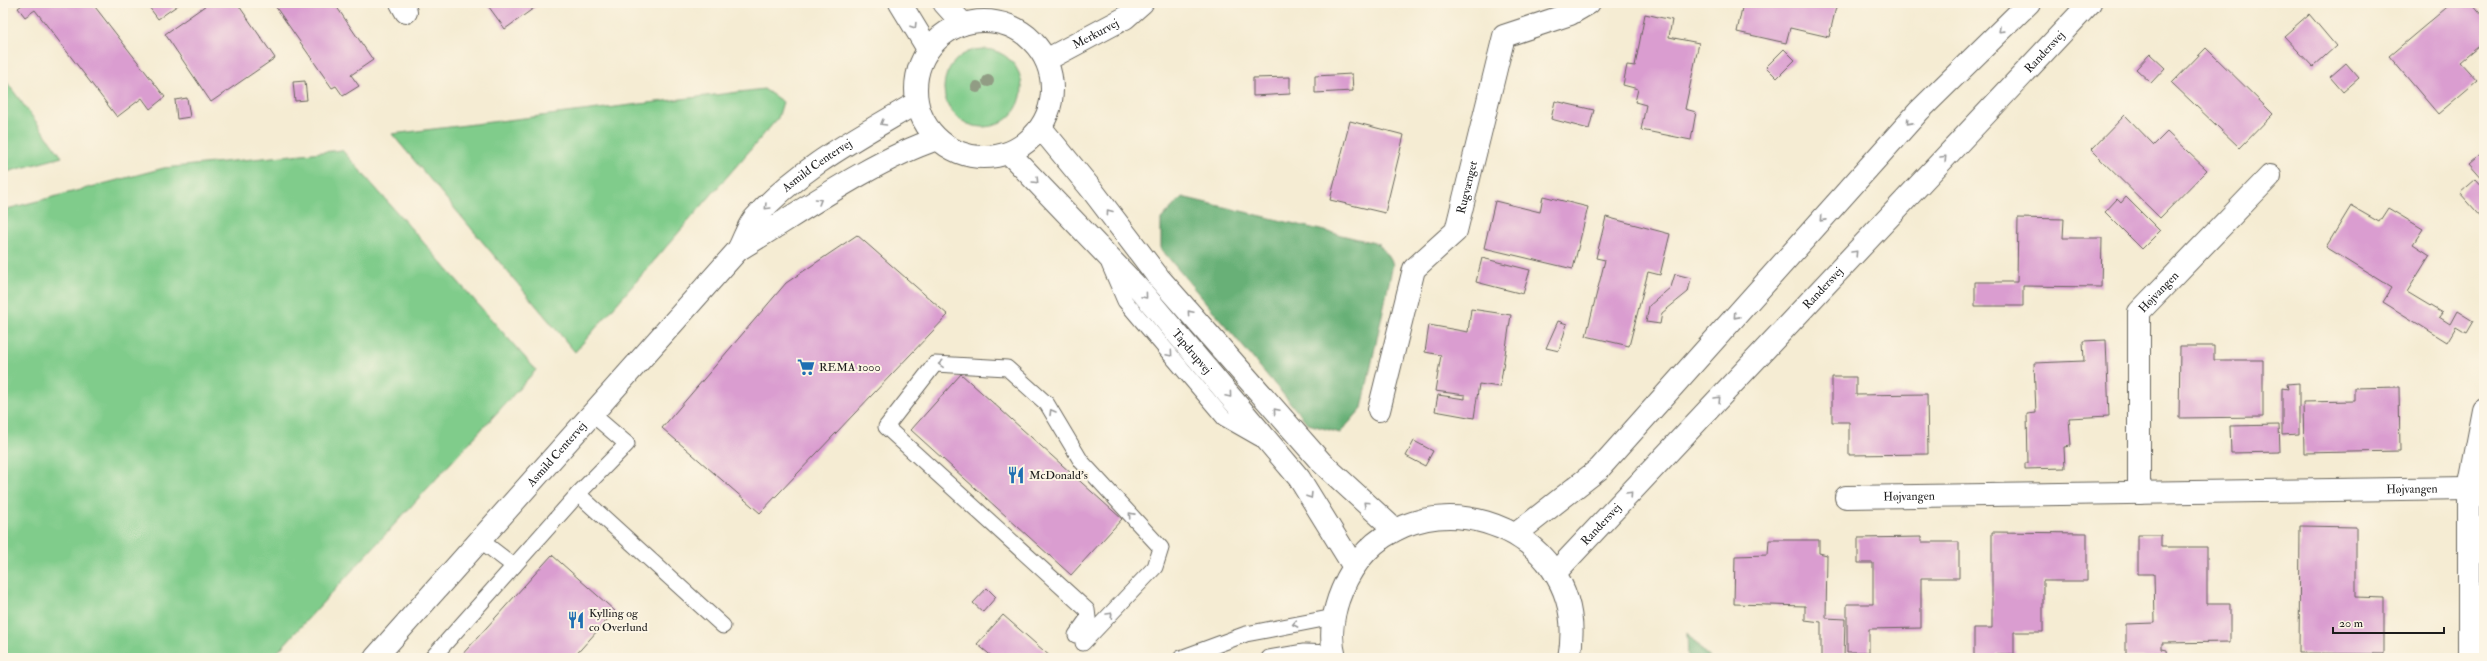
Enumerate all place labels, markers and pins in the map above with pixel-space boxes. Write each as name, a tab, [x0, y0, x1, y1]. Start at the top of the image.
supermarket icon: REMA 1000	[796, 357, 816, 377]
place label: REMA 1000	[819, 360, 881, 375]
restaurant icon: McDonald's	[1006, 465, 1026, 485]
place label: McDonald's	[1029, 468, 1088, 483]
place label: Kylling og co Overlund	[589, 606, 648, 635]
restaurant icon: Kylling og co Overlund	[566, 610, 586, 630]

